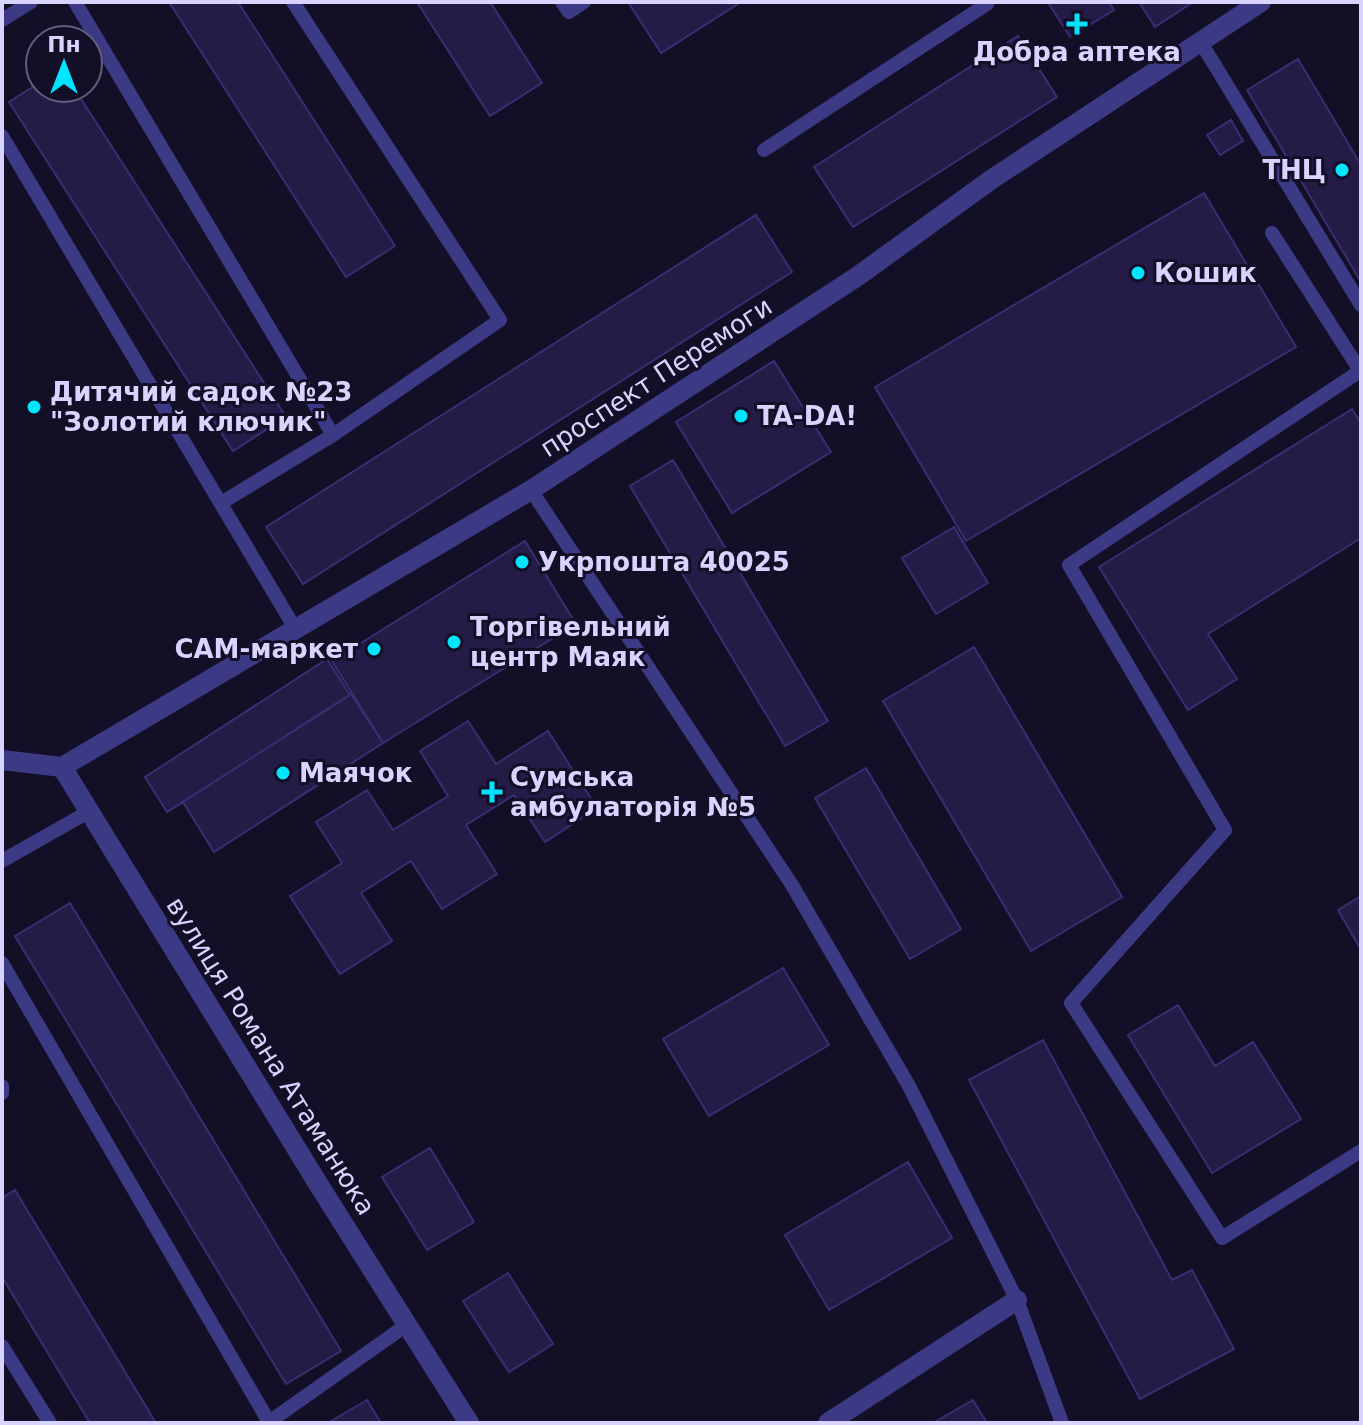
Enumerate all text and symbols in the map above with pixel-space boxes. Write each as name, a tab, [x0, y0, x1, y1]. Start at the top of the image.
marker: Добра аптека	[1068, 15, 1086, 33]
north arrow	[24, 24, 104, 104]
text: Пн	[47, 32, 81, 57]
place label: Добра аптека	[973, 37, 1181, 67]
place label: ТНЦ	[1262, 155, 1326, 185]
marker: ТНЦ	[1333, 161, 1351, 179]
place label: Кошик	[1154, 258, 1257, 288]
marker: Кошик	[1129, 264, 1147, 282]
street label: проспект Перемоги	[535, 291, 777, 463]
place label: Дитячий садок №23 "Золотий ключик"	[50, 377, 352, 437]
marker: Дитячий садок №23 "Золотий ключик"	[25, 398, 43, 416]
place label: TA-DA!	[757, 401, 857, 431]
marker: TA-DA!	[732, 407, 750, 425]
place label: Укрпошта 40025	[538, 547, 790, 577]
marker: Укрпошта 40025	[513, 553, 531, 571]
place label: Торгівельний центр Маяк	[470, 612, 671, 672]
marker: Торгівельний центр Маяк	[445, 633, 463, 651]
place label: САМ-маркет	[174, 634, 358, 664]
marker: САМ-маркет	[365, 640, 383, 658]
place label: Маячок	[299, 758, 413, 788]
place label: Сумська амбулаторія №5	[510, 762, 756, 822]
marker: Маячок	[274, 764, 292, 782]
marker: Сумська амбулаторія №5	[481, 781, 503, 803]
street label: вулиця Романа Атаманюка	[160, 892, 382, 1220]

